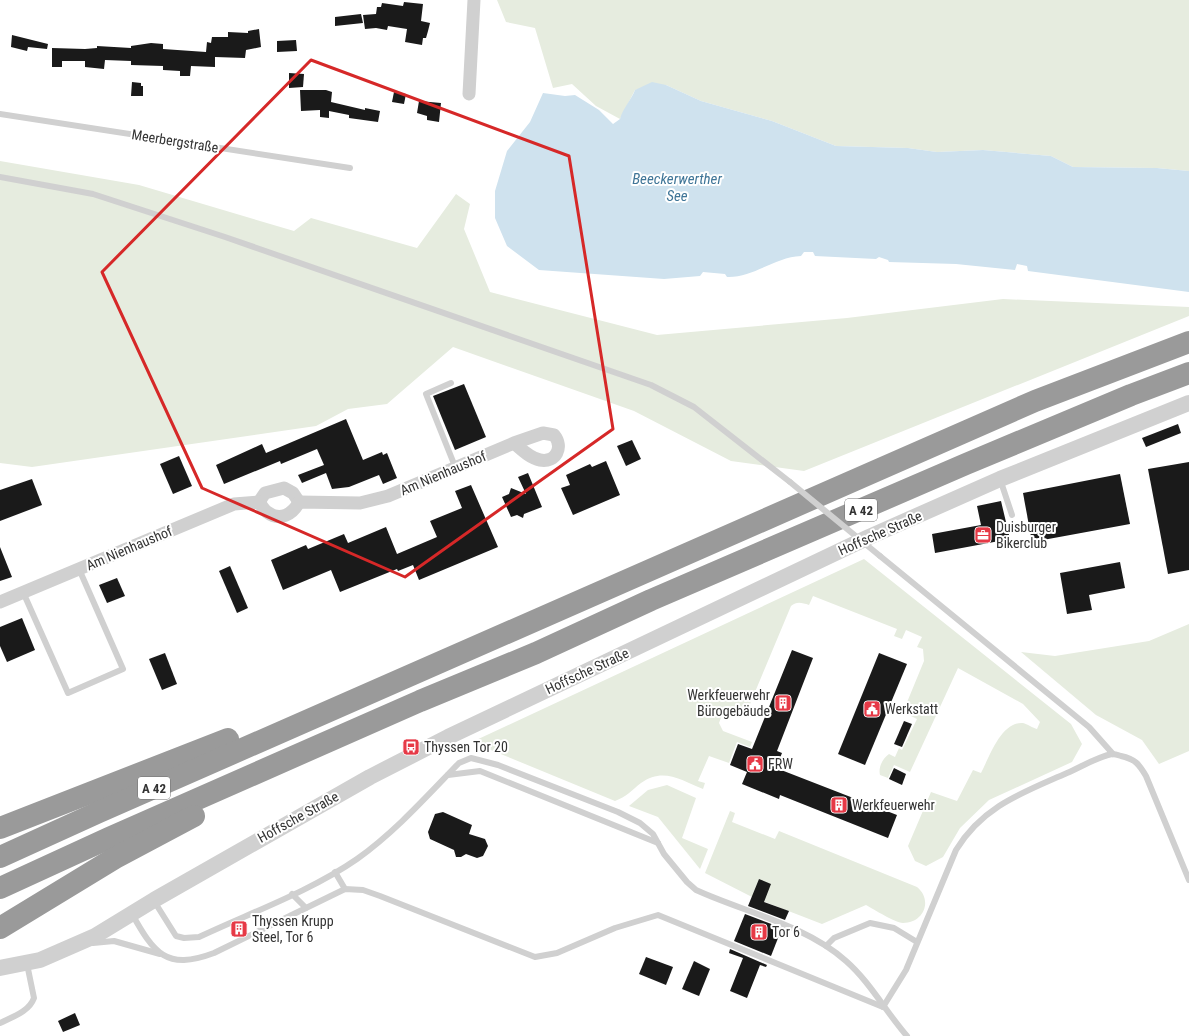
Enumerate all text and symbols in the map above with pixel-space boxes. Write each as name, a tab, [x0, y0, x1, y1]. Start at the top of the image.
street label: Meerbergstraße	[130, 126, 220, 156]
water label: Beeckerwerther See	[632, 170, 722, 205]
street label: Am Nienhaushof	[398, 447, 489, 498]
road number: A 42	[845, 499, 877, 521]
street label: Hoffsche Straße	[836, 507, 925, 559]
place label: Duisburger Bikerclub	[996, 519, 1056, 551]
street label: Am Nienhaushof	[84, 522, 175, 573]
office icon: Duisburger Bikerclub	[973, 525, 993, 545]
street label: Hoffsche Straße	[543, 645, 632, 697]
place label: Werkfeuerwehr Bürogebäude	[687, 687, 770, 719]
building icon: Werkfeuerwehr Bürogebäude	[773, 693, 793, 713]
public building icon: Werkstatt	[862, 699, 882, 719]
place label: Werkstatt	[885, 701, 938, 717]
bus stop icon: Thyssen Tor 20	[401, 737, 421, 757]
place label: Thyssen Tor 20	[424, 739, 508, 755]
public building icon: FRW	[745, 754, 765, 774]
place label: FRW	[768, 756, 793, 772]
road number: A 42	[138, 777, 170, 799]
street label: Hoffsche Straße	[255, 788, 342, 846]
building icon: Werkfeuerwehr	[829, 795, 849, 815]
place label: Werkfeuerwehr	[852, 797, 935, 813]
place label: Thyssen Krupp Steel, Tor 6	[252, 913, 334, 945]
building icon: Thyssen Krupp Steel, Tor 6	[229, 919, 249, 939]
building icon: Tor 6	[749, 922, 769, 942]
place label: Tor 6	[772, 924, 800, 940]

